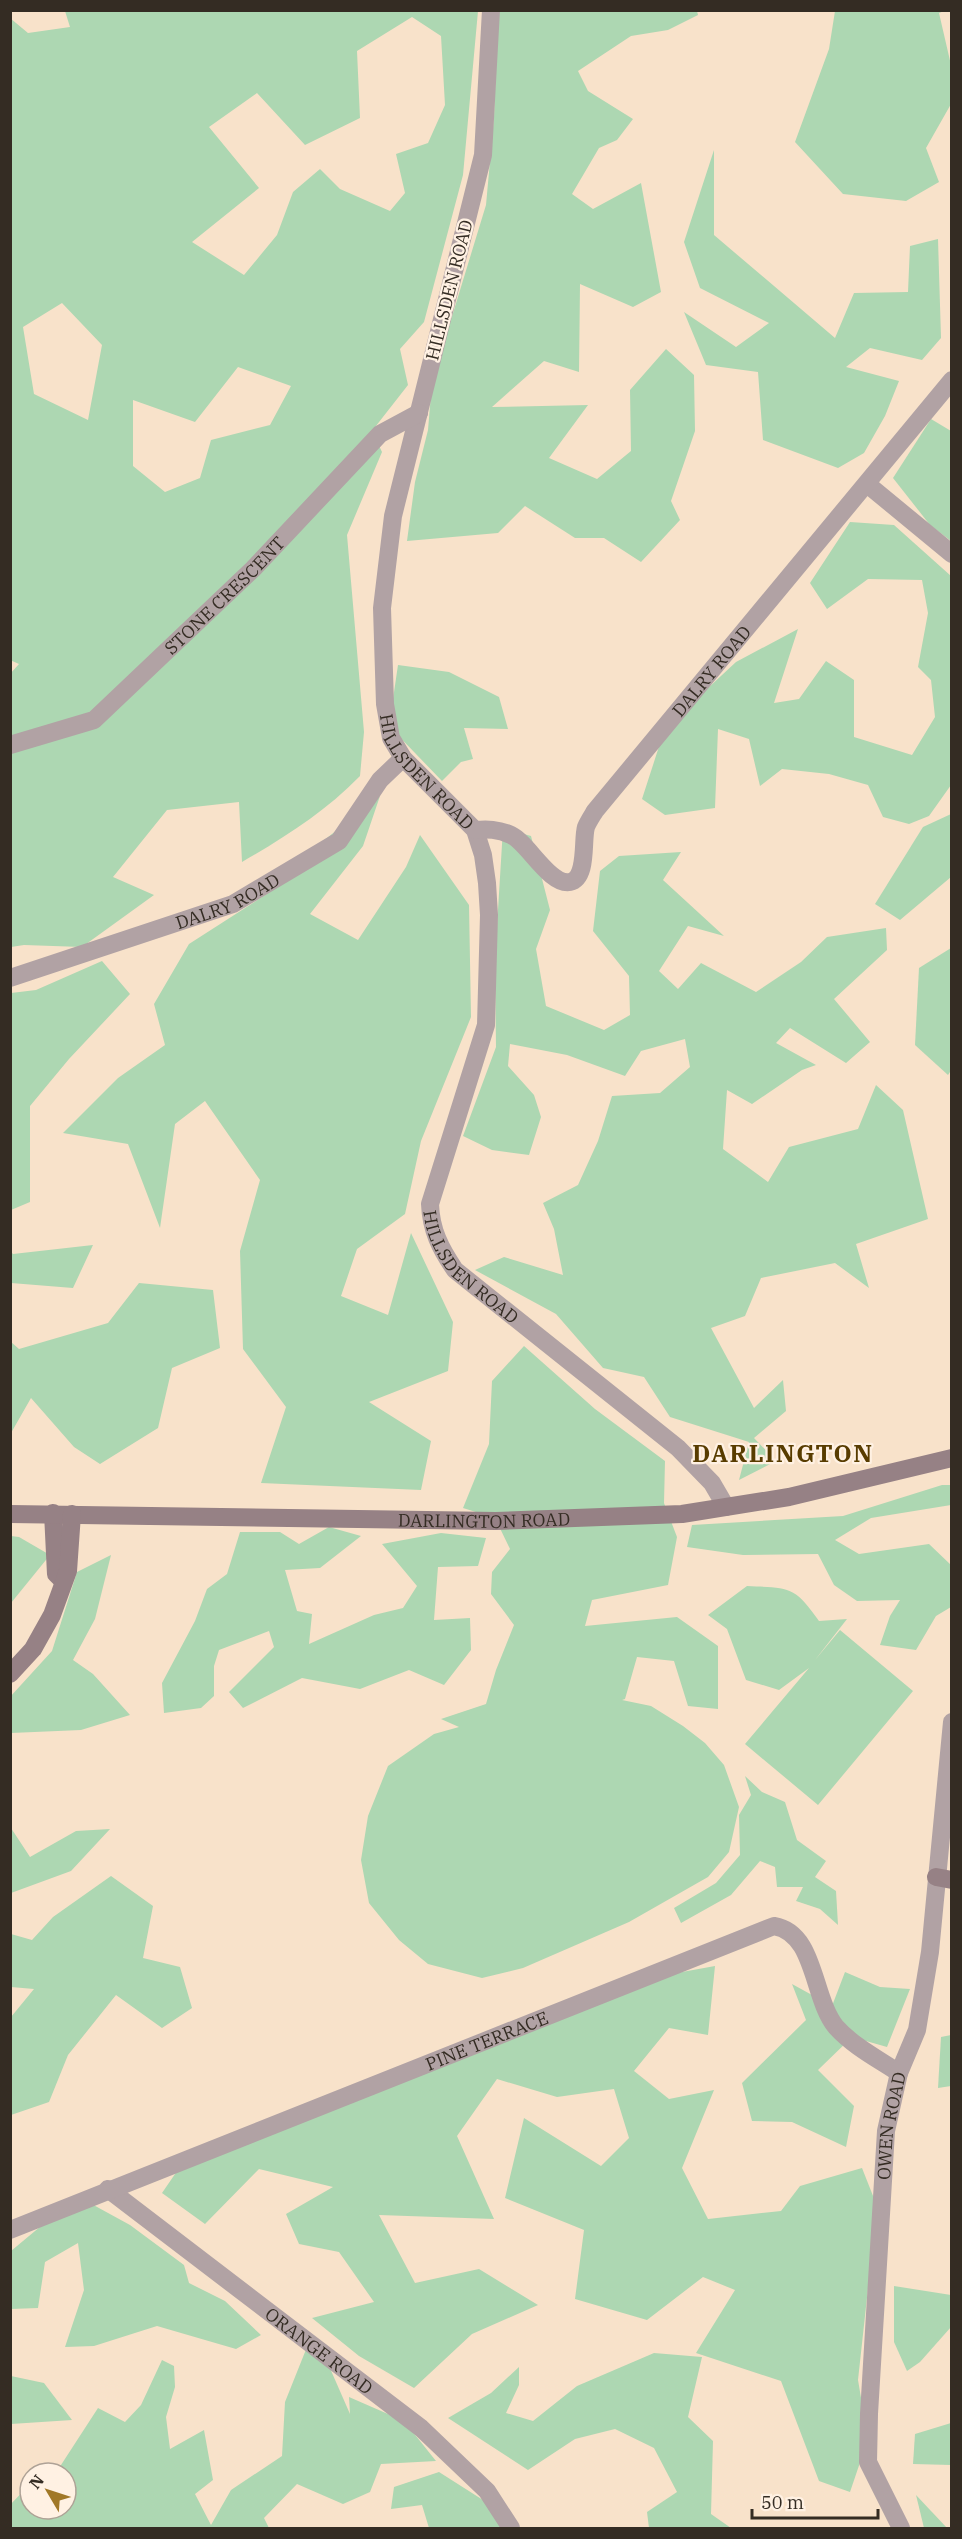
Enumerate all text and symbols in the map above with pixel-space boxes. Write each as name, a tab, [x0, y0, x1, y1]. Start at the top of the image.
street label: HILLSDEN ROAD	[420, 217, 478, 363]
street label: STONE CRESCENT	[159, 531, 290, 659]
street label: DALRY ROAD	[667, 620, 756, 721]
street label: HILLSDEN ROAD	[375, 712, 479, 834]
street label: DALRY ROAD	[173, 868, 284, 934]
street label: HILLSDEN ROAD	[419, 1208, 524, 1328]
district label: DARLINGTON	[692, 1437, 874, 1469]
street label: DARLINGTON ROAD	[398, 1507, 571, 1533]
street label: PINE TERRACE	[422, 2006, 551, 2075]
street label: OWEN ROAD	[872, 2070, 910, 2181]
street label: ORANGE ROAD	[261, 2302, 378, 2399]
north arrow	[18, 2461, 78, 2521]
text: N	[25, 2470, 48, 2493]
scale bar	[752, 2482, 878, 2520]
text: 50 m	[761, 2491, 804, 2514]

